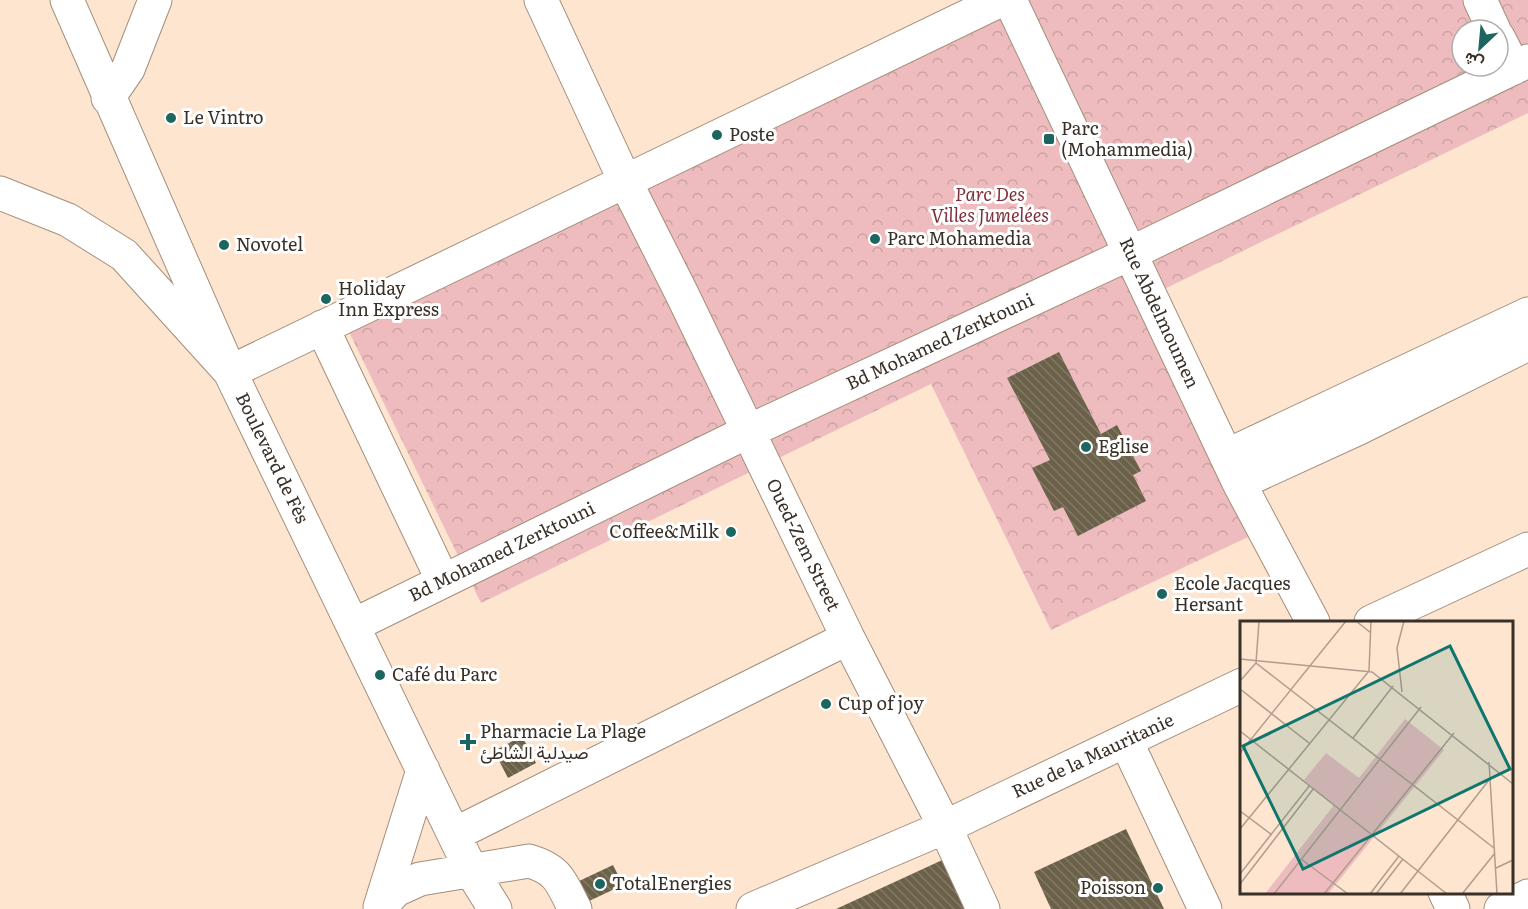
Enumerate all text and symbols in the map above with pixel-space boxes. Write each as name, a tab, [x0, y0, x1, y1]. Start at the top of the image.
north arrow	[1450, 18, 1510, 78]
text: ش	[1459, 47, 1487, 77]
place label: Le Vintro	[183, 103, 264, 130]
marker: Le Vintro	[164, 111, 178, 125]
place label: Parc (Mohammedia)	[1061, 114, 1193, 162]
place label: Poste	[729, 120, 775, 147]
marker: Poste	[710, 128, 724, 142]
marker: Parc (Mohammedia)	[1042, 132, 1056, 146]
park label: Parc Des Villes Jumelées	[931, 180, 1049, 228]
place label: Parc Mohamedia	[887, 224, 1031, 251]
place label: Novotel	[236, 230, 303, 257]
marker: Parc Mohamedia	[868, 232, 882, 246]
street label: Rue Abdelmoumen	[1113, 232, 1207, 392]
marker: Novotel	[217, 238, 231, 252]
place label: Holiday Inn Express	[338, 274, 439, 322]
street label: Bd Mohamed Zerktouni	[841, 285, 1038, 396]
marker: Holiday Inn Express	[319, 292, 333, 306]
street label: Boulevard de Fès	[230, 387, 317, 527]
place label: Eglise	[1098, 432, 1149, 459]
marker: Eglise	[1079, 440, 1093, 454]
street label: Oued-Zem Street	[761, 473, 849, 616]
street label: Bd Mohamed Zerktouni	[404, 494, 599, 608]
place label: Coffee&Milk	[609, 517, 720, 544]
marker: Coffee&Milk	[724, 525, 738, 539]
place label: Ecole Jacques Hersant	[1174, 569, 1290, 617]
marker: Ecole Jacques Hersant	[1155, 587, 1169, 601]
inset map	[1240, 621, 1513, 894]
place label: Café du Parc	[392, 660, 497, 687]
marker: Café du Parc	[373, 668, 387, 682]
place label: Cup of joy	[838, 689, 924, 716]
marker: Cup of joy	[819, 697, 833, 711]
street label: Rue de la Mauritanie	[1007, 705, 1178, 804]
place label: Pharmacie La Plage صيدلية الشاطئ	[480, 717, 646, 765]
marker: Pharmacie La Plage صيدلية الشاطئ	[461, 735, 475, 749]
place label: TotalEnergies	[612, 869, 731, 896]
place label: Poisson	[1080, 873, 1146, 900]
marker: TotalEnergies	[593, 877, 607, 891]
marker: Poisson	[1151, 881, 1165, 895]

